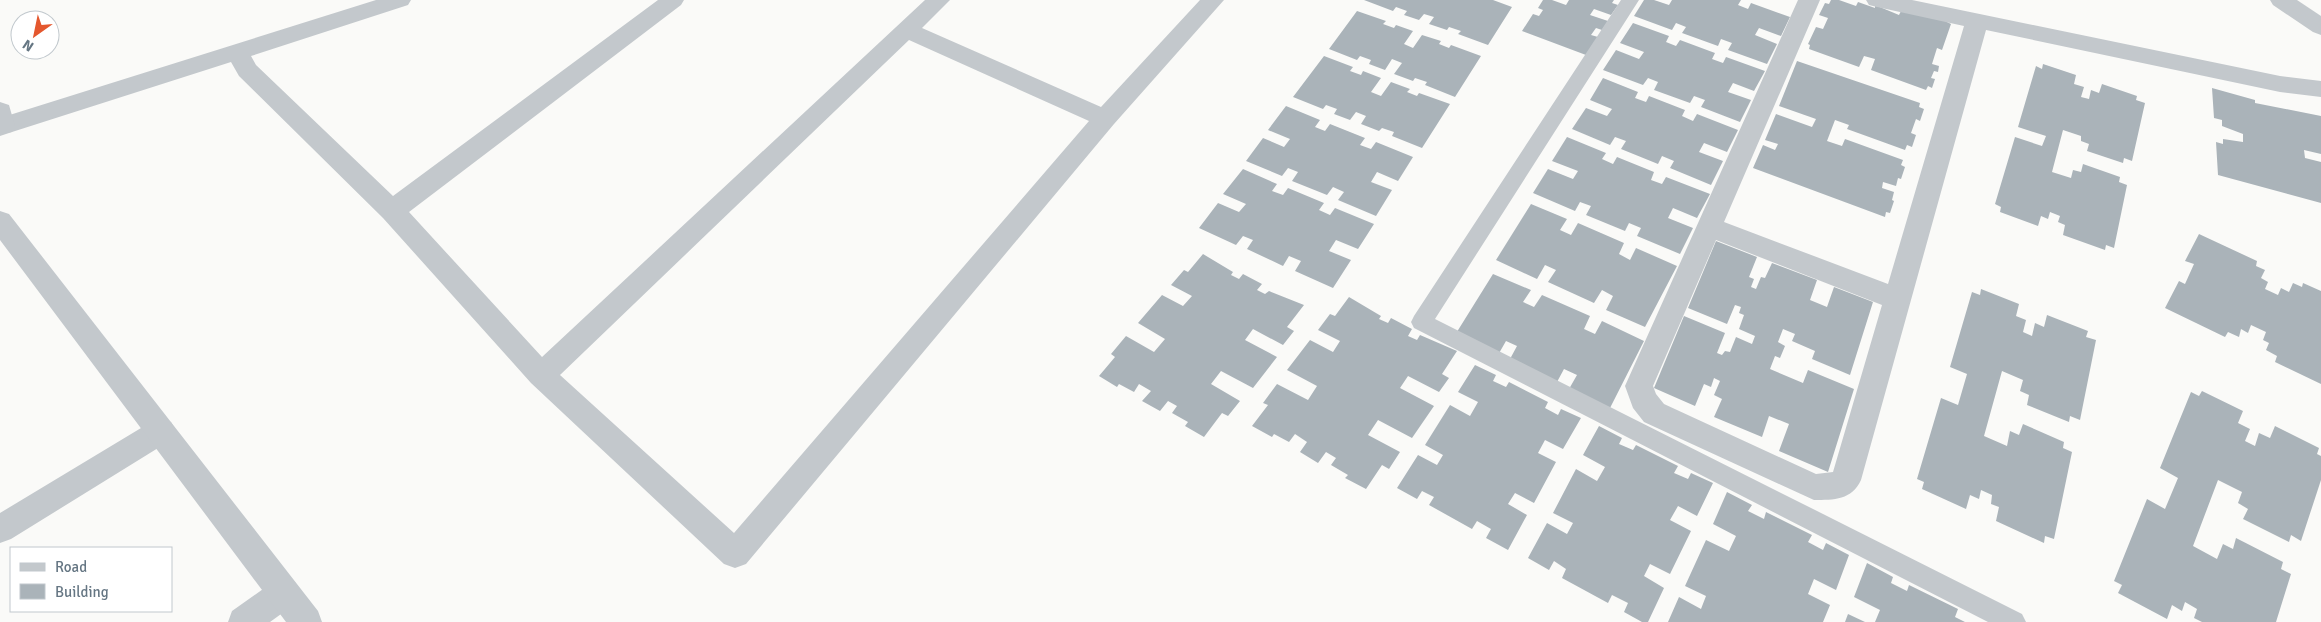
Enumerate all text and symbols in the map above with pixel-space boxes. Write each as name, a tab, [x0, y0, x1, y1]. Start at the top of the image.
north arrow	[10, 10, 60, 60]
text: N	[19, 36, 37, 55]
legend	[10, 547, 172, 612]
text: Road	[55, 558, 87, 576]
text: Building	[55, 583, 109, 601]

